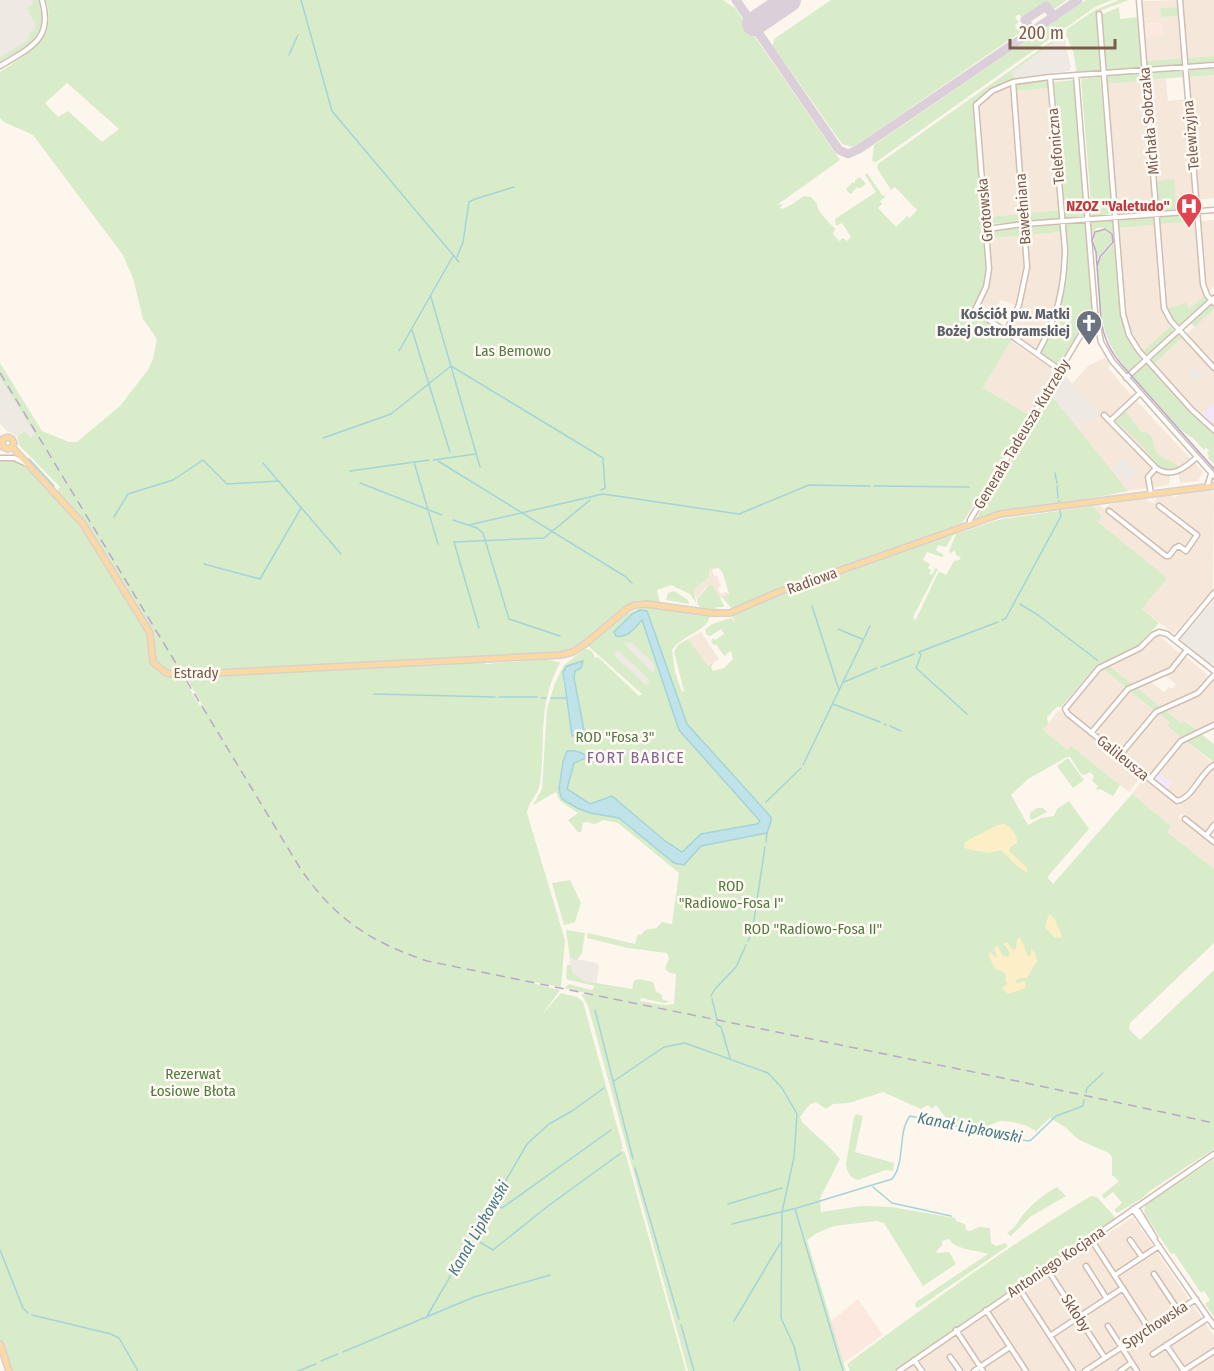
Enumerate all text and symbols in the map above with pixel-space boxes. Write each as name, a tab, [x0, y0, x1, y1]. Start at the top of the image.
scale bar	[1010, 12, 1115, 50]
text: 200 m	[1019, 22, 1064, 44]
street label: Michała Sobczaka	[1135, 66, 1163, 176]
street label: Telewizyjna	[1179, 99, 1203, 171]
street label: Telefoniczna	[1044, 107, 1068, 185]
street label: Bawełniana	[1012, 173, 1034, 245]
street label: Grotowska	[973, 177, 997, 243]
hospital icon: NZOZ "Valetudo"	[1174, 191, 1204, 229]
place label: NZOZ "Valetudo"	[1066, 197, 1170, 215]
place label: Kościół pw. Matki Bożej Ostrobramskiej	[937, 305, 1070, 340]
church icon: Kościół pw. Matki Bożej Ostrobramskiej	[1074, 308, 1104, 346]
park label: Las Bemowo	[475, 342, 551, 360]
street label: Generała Tadeusza Kutrzeby	[970, 356, 1074, 512]
street label: Radiowa	[784, 564, 840, 598]
street label: Estrady	[173, 664, 219, 682]
park label: ROD "Fosa 3"	[576, 728, 654, 746]
street label: Galileusza	[1093, 731, 1153, 785]
district label: FORT BABICE	[587, 748, 685, 767]
park label: ROD "Radiowo-Fosa I"	[679, 877, 783, 912]
park label: ROD "Radiowo-Fosa II"	[744, 920, 882, 938]
park label: Rezerwat Łosiowe Błota	[150, 1065, 236, 1100]
water label: Kanał Lipkowski	[916, 1108, 1024, 1147]
water label: Kanał Lipkowski	[444, 1178, 513, 1279]
street label: Antoniego Kocjana	[1004, 1223, 1108, 1301]
street label: Skłoby	[1057, 1291, 1095, 1335]
street label: Spychowska	[1119, 1297, 1191, 1353]

